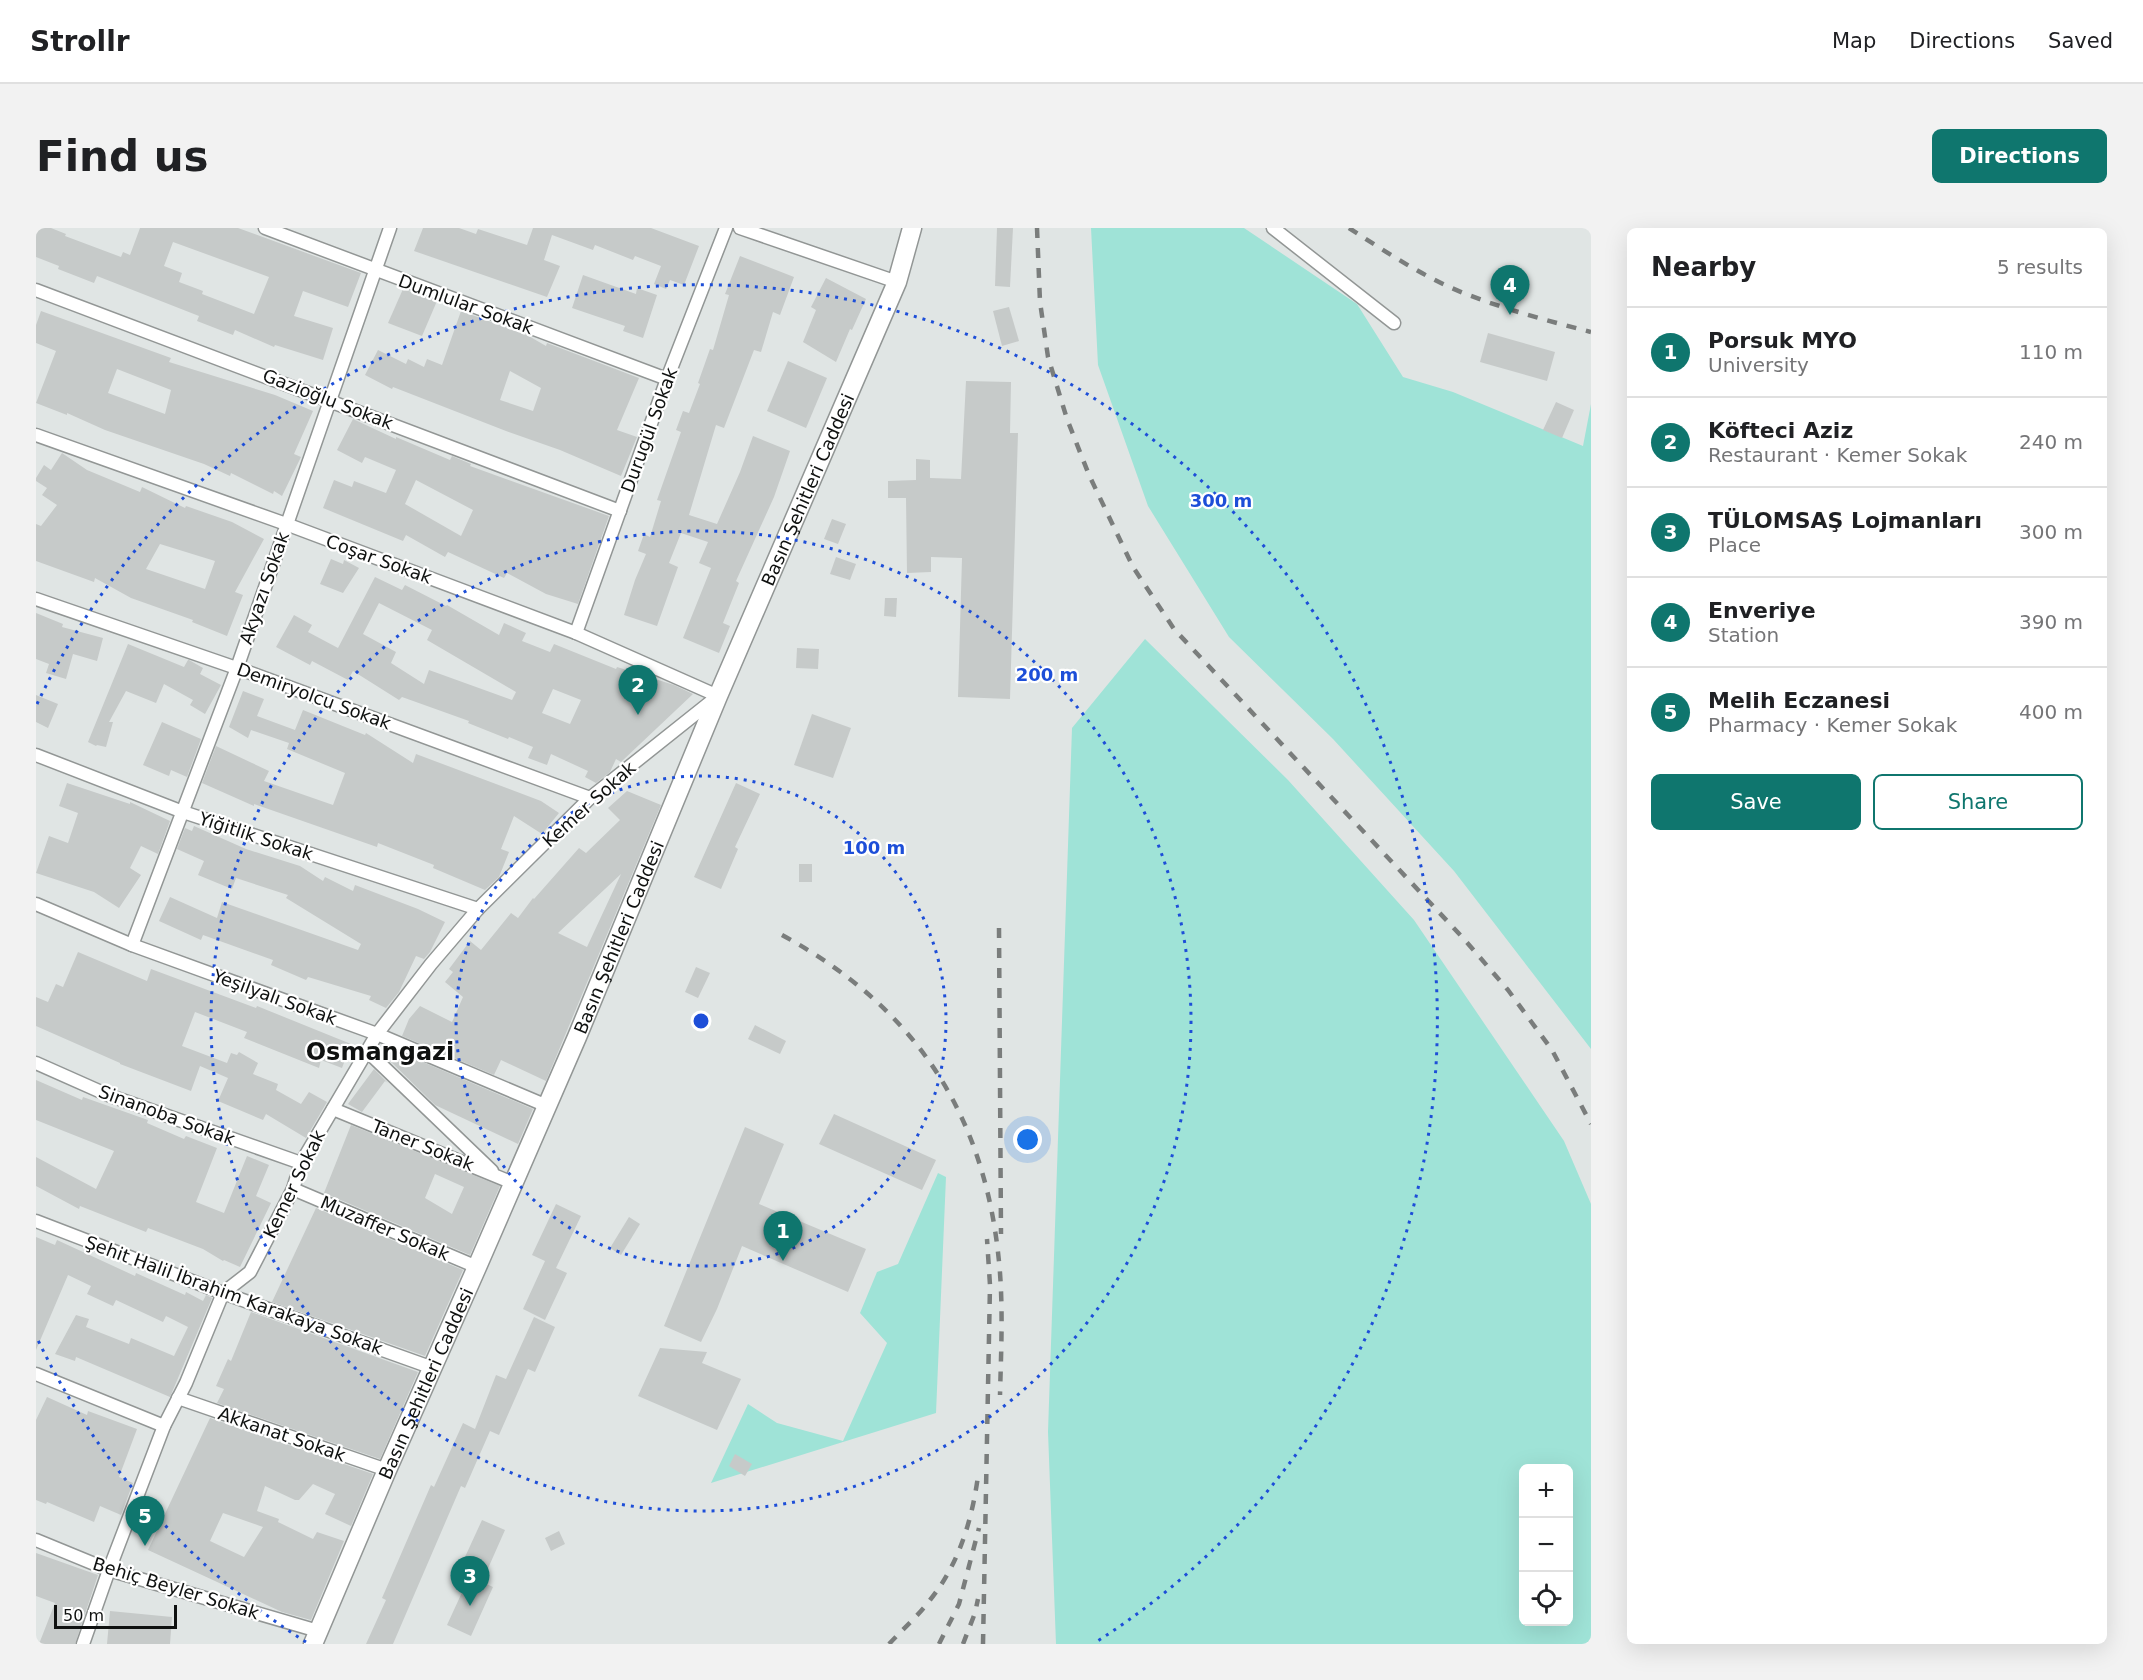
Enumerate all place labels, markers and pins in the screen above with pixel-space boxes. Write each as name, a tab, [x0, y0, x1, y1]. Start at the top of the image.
pin: 4	[1490, 266, 1530, 315]
pin: 2	[618, 666, 658, 715]
centre of rings	[691, 1011, 711, 1031]
pin: 1	[764, 1212, 802, 1261]
pin: 5	[126, 1496, 164, 1546]
pin: 3	[450, 1556, 490, 1606]

